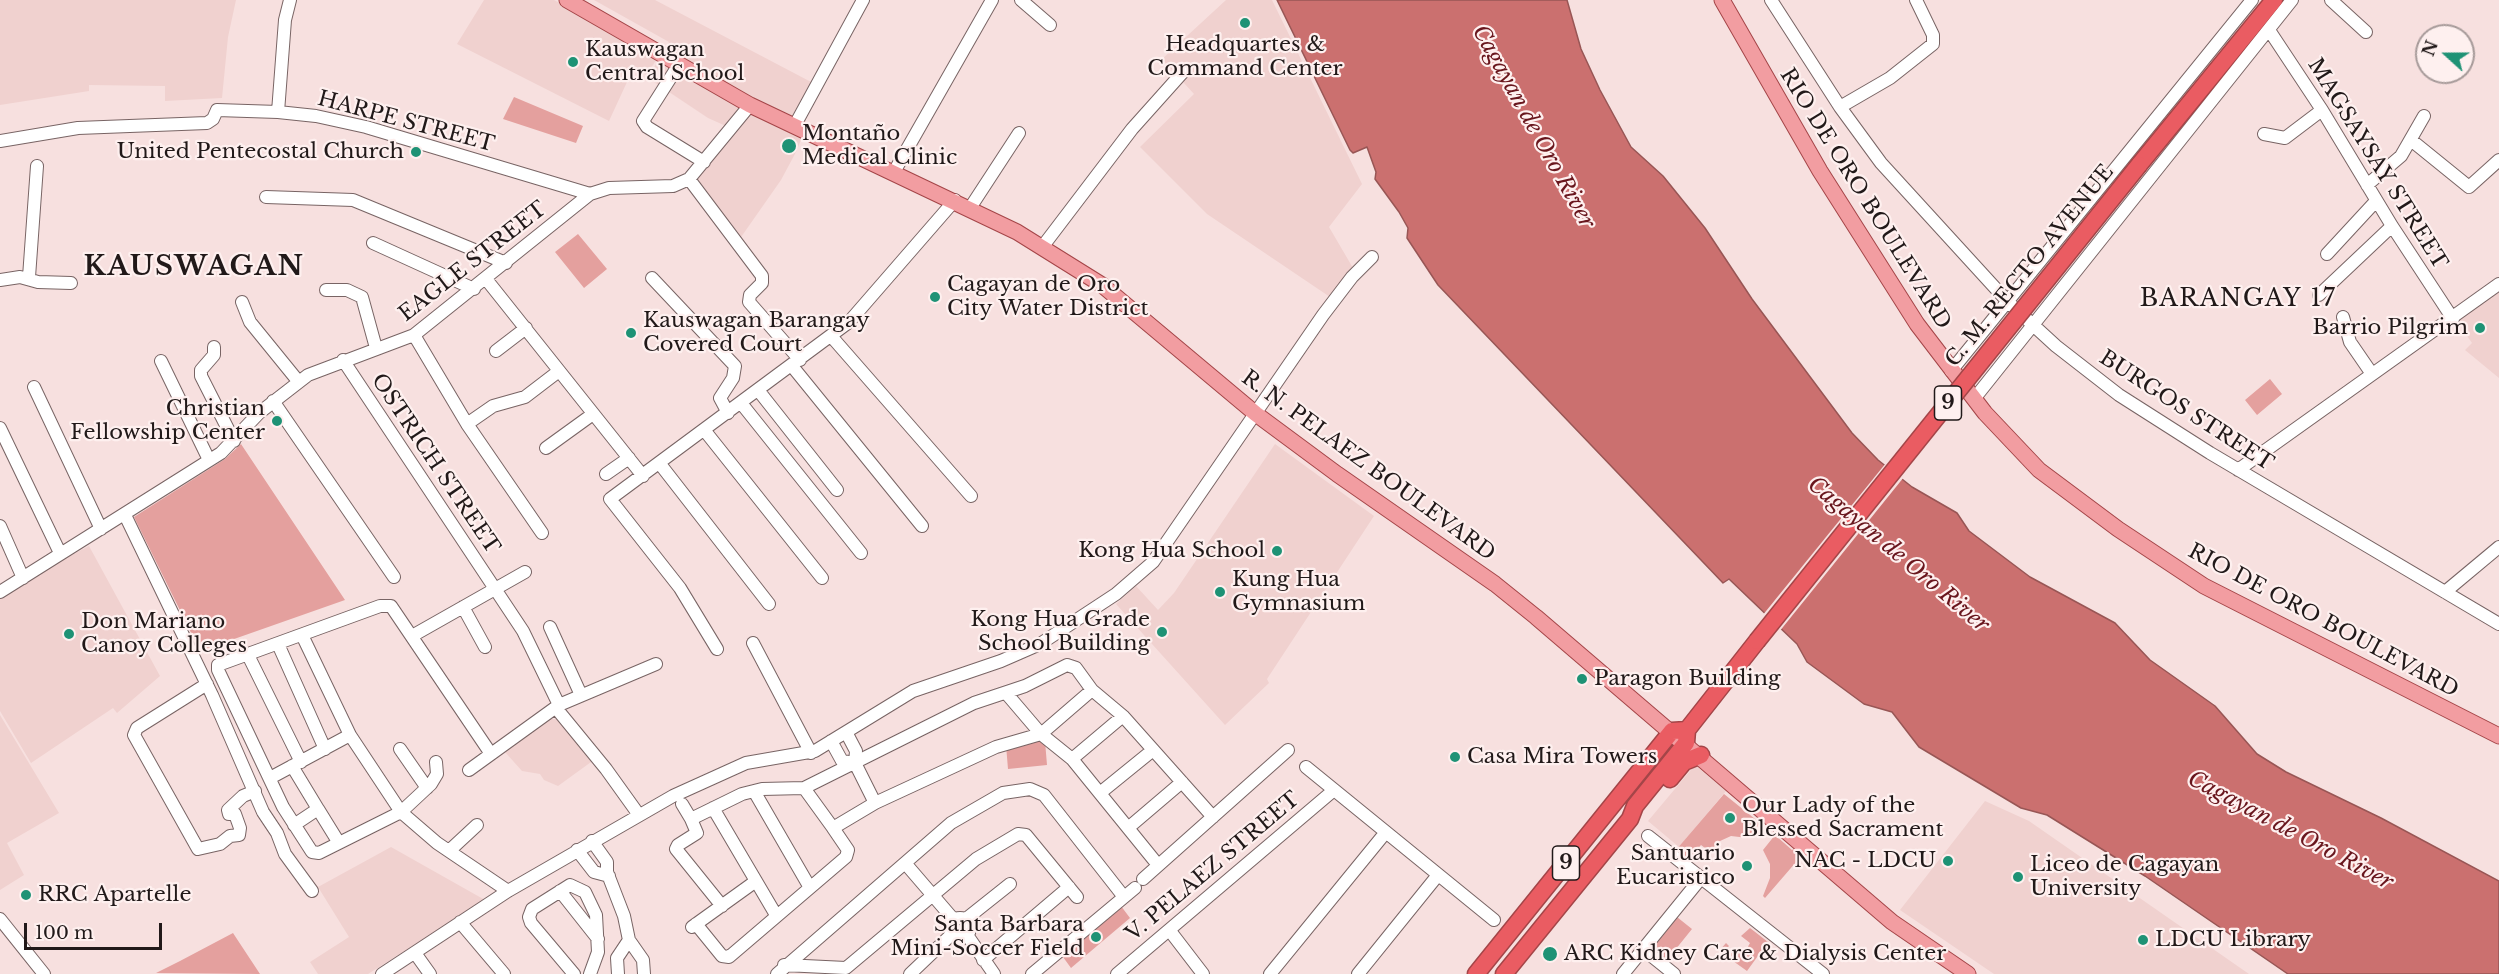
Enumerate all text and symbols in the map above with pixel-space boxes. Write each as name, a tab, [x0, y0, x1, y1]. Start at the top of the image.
marker: Headquartes & Command Center	[1238, 16, 1252, 30]
water label: Cagayan de Oro River	[1466, 21, 1600, 233]
north arrow	[2415, 24, 2475, 84]
place label: Headquartes & Command Center	[1147, 32, 1343, 82]
place label: Kauswagan Central School	[585, 37, 744, 87]
text: N	[2418, 38, 2442, 59]
street label: MAGSAYSAY STREET	[2302, 54, 2452, 274]
marker: Kauswagan Central School	[566, 55, 580, 69]
street label: RIO DE ORO BOULEVARD	[1774, 64, 1956, 334]
street label: HARPE STREET	[315, 86, 497, 158]
place label: Montaño Medical Clinic	[802, 121, 957, 171]
marker: Montaño Medical Clinic	[780, 137, 798, 155]
place label: United Pentecostal Church	[117, 139, 404, 165]
marker: United Pentecostal Church	[409, 145, 423, 159]
street label: C. M. RECTO AVENUE	[1941, 160, 2119, 372]
street label: EAGLE STREET	[394, 197, 552, 327]
district label: KAUSWAGAN	[84, 251, 304, 283]
place label: Cagayan de Oro City Water District	[947, 272, 1148, 322]
district label: BARANGAY 17	[2140, 285, 2336, 313]
marker: Cagayan de Oro City Water District	[928, 290, 942, 304]
place label: Kauswagan Barangay Covered Court	[643, 308, 870, 358]
place label: Barrio Pilgrim	[2313, 315, 2468, 341]
marker: Barrio Pilgrim	[2473, 321, 2487, 335]
marker: Kauswagan Barangay Covered Court	[624, 326, 638, 340]
street label: BURGOS STREET	[2094, 345, 2278, 477]
street label: R. N. PELAEZ BOULEVARD	[1236, 365, 1500, 567]
street label: OSTRICH STREET	[365, 369, 505, 559]
road number: 9	[1934, 386, 1962, 420]
place label: Christian Fellowship Center	[70, 396, 265, 446]
marker: Christian Fellowship Center	[270, 414, 284, 428]
water label: Cagayan de Oro River	[1802, 472, 1994, 638]
place label: Kong Hua School	[1078, 538, 1265, 564]
street label: RIO DE ORO BOULEVARD	[2184, 539, 2462, 703]
marker: Kong Hua School	[1270, 544, 1284, 558]
place label: Kung Hua Gymnasium	[1232, 567, 1365, 617]
marker: Kung Hua Gymnasium	[1213, 585, 1227, 599]
place label: Kong Hua Grade School Building	[971, 607, 1150, 657]
place label: Don Mariano Canoy Colleges	[81, 609, 247, 659]
marker: Kong Hua Grade School Building	[1155, 625, 1169, 639]
marker: Don Mariano Canoy Colleges	[62, 627, 76, 641]
place label: Paragon Building	[1594, 666, 1781, 692]
marker: Paragon Building	[1575, 672, 1589, 686]
place label: Casa Mira Towers	[1467, 744, 1657, 770]
marker: Casa Mira Towers	[1448, 750, 1462, 764]
water label: Cagayan de Oro River	[2183, 766, 2397, 896]
street label: V. PELAEZ STREET	[1121, 787, 1305, 947]
place label: Our Lady of the Blessed Sacrament	[1742, 793, 1943, 843]
marker: Our Lady of the Blessed Sacrament	[1723, 811, 1737, 825]
place label: Santuario Eucaristico	[1616, 841, 1735, 891]
road number: 9	[1552, 846, 1580, 880]
place label: NAC - LDCU	[1794, 848, 1936, 874]
place label: Liceo de Cagayan University	[2030, 852, 2219, 902]
marker: NAC - LDCU	[1941, 854, 1955, 868]
marker: Santuario Eucaristico	[1740, 859, 1754, 873]
marker: Liceo de Cagayan University	[2011, 870, 2025, 884]
place label: RRC Apartelle	[38, 882, 191, 908]
marker: RRC Apartelle	[19, 888, 33, 902]
scale bar	[27, 911, 165, 949]
place label: Santa Barbara Mini-Soccer Field	[890, 912, 1084, 962]
text: 100 m	[35, 922, 93, 944]
place label: LDCU Library	[2155, 927, 2311, 953]
marker: Santa Barbara Mini-Soccer Field	[1089, 930, 1103, 944]
marker: LDCU Library	[2136, 933, 2150, 947]
place label: ARC Kidney Care & Dialysis Center	[1564, 941, 1946, 967]
marker: ARC Kidney Care & Dialysis Center	[1541, 945, 1559, 963]

